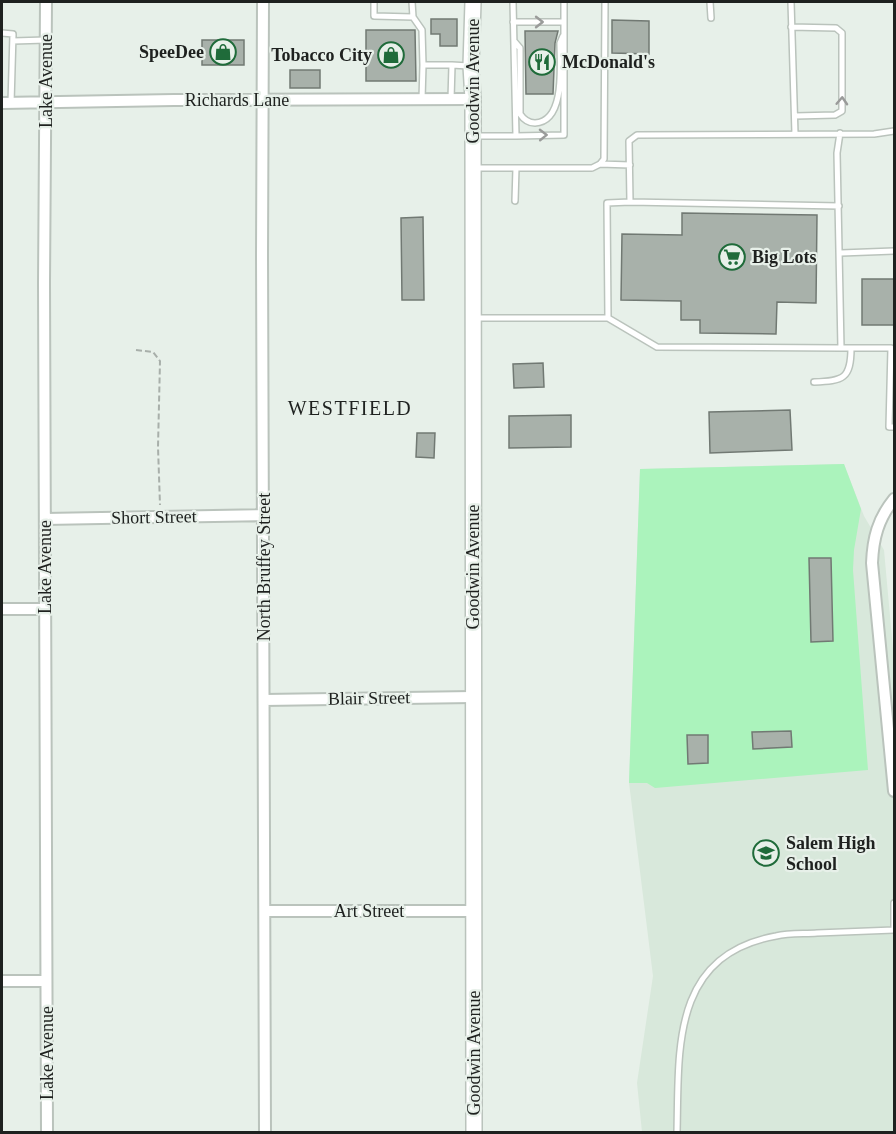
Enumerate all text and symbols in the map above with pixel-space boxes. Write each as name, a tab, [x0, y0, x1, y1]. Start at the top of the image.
one-way arrow	[534, 16, 543, 28]
street label: Goodwin Avenue	[463, 18, 483, 144]
street label: Lake Avenue	[36, 34, 56, 128]
shop icon: SpeeDee	[208, 37, 238, 67]
shop icon: Tobacco City	[376, 40, 406, 70]
place label: SpeeDee	[139, 42, 204, 62]
place label: Tobacco City	[271, 45, 372, 65]
restaurant icon: McDonald's	[527, 47, 557, 77]
place label: McDonald's	[562, 52, 655, 72]
street label: Richards Lane	[185, 90, 289, 110]
one-way arrow	[836, 96, 849, 105]
one-way arrow	[538, 129, 547, 142]
supermarket icon: Big Lots	[717, 242, 747, 272]
place label: Big Lots	[752, 247, 817, 267]
district label: WESTFIELD	[288, 397, 412, 419]
street label: North Bruffey Street	[254, 493, 274, 641]
street label: Goodwin Avenue	[463, 504, 483, 630]
street label: Short Street	[111, 506, 197, 528]
street label: Lake Avenue	[35, 520, 55, 614]
street label: Blair Street	[328, 687, 410, 709]
place label: Salem High School	[786, 833, 876, 874]
school or university icon: Salem High School	[751, 838, 781, 868]
street label: Art Street	[334, 901, 404, 921]
street label: Goodwin Avenue	[464, 990, 484, 1116]
street label: Lake Avenue	[37, 1006, 57, 1100]

